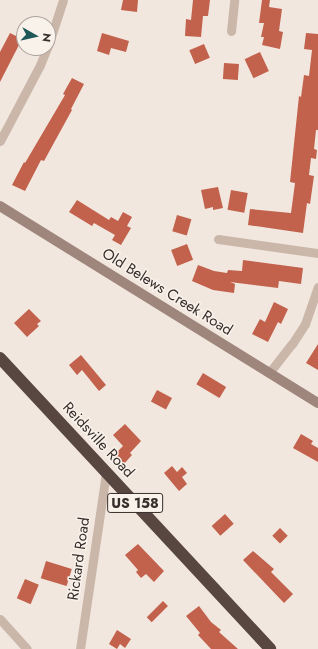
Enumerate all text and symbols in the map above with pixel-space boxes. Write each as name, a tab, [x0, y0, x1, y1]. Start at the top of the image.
north arrow	[16, 16, 56, 56]
text: N	[38, 32, 55, 43]
street label: Old Belews Creek Road	[99, 245, 235, 339]
street label: Reidsville Road	[59, 399, 137, 481]
road number: US 158	[107, 491, 163, 515]
street label: Rickard Road	[64, 516, 94, 602]

